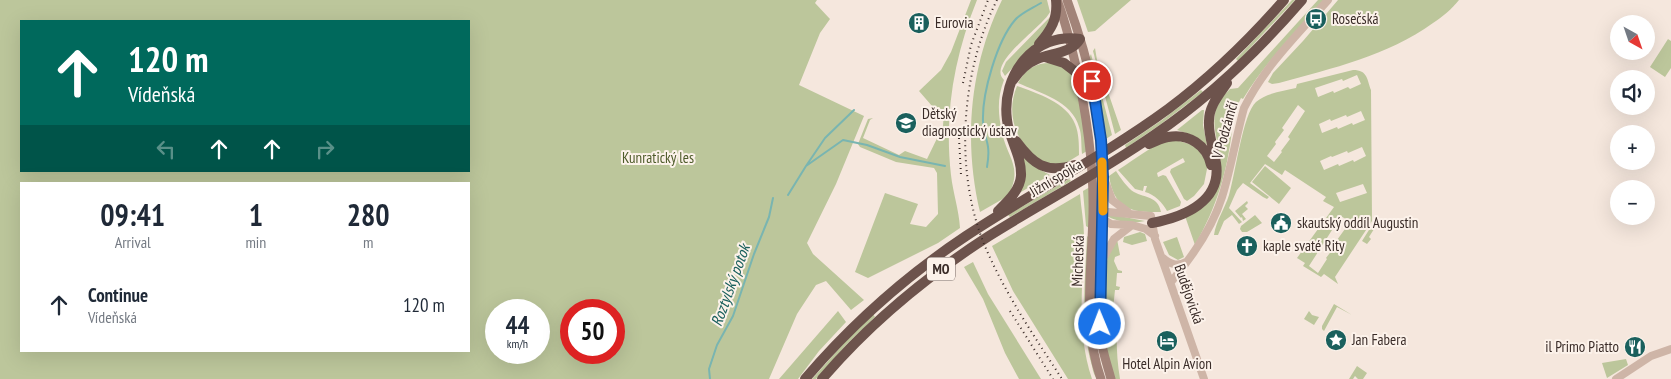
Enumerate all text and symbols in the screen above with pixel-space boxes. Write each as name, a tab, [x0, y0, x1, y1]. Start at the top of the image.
bus stop icon: Rosečská	[1304, 7, 1328, 31]
place label: Rosečská	[1332, 9, 1378, 28]
building icon: Eurovia	[907, 11, 931, 35]
place label: Eurovia	[935, 13, 973, 32]
north arrow	[1610, 15, 1655, 60]
map controls	[1610, 15, 1655, 225]
text: 120 m	[128, 36, 209, 82]
icon: ahead	[45, 40, 110, 105]
pin	[1071, 60, 1113, 102]
icon: arrive	[1078, 67, 1106, 95]
button: sound	[1610, 70, 1655, 115]
text: Vídeňská	[128, 80, 195, 108]
street label: V Podzámčí	[1207, 98, 1242, 162]
place label: Dětský diagnostický ústav	[922, 104, 1017, 140]
school or university icon: Dětský diagnostický ústav	[894, 111, 918, 135]
button: +	[1610, 125, 1655, 170]
icon: left	[152, 135, 180, 163]
icon: ahead	[205, 135, 233, 163]
icon: ahead	[258, 135, 286, 163]
icon: right	[311, 135, 339, 163]
park label: Kunratický les	[622, 148, 694, 167]
street label: Jižní spojka	[1025, 154, 1086, 201]
button: −	[1610, 180, 1655, 225]
text: 09:41	[100, 195, 165, 234]
text: 1	[249, 195, 263, 234]
text: 280	[347, 195, 390, 234]
public building icon: skautský oddíl Augustin	[1269, 211, 1293, 235]
place label: skautský oddíl Augustin	[1297, 213, 1418, 232]
text: Arrival	[115, 232, 151, 252]
text: min	[245, 232, 266, 252]
text: m	[363, 232, 373, 252]
church icon: kaple svaté Rity	[1235, 234, 1259, 258]
street label: Michelská	[1067, 235, 1088, 287]
place label: kaple svaté Rity	[1263, 236, 1345, 255]
water label: Roztylský potok	[706, 240, 755, 329]
road number: MO	[927, 258, 955, 280]
street label: Budějovická	[1170, 261, 1209, 326]
text: Continue	[88, 283, 148, 307]
icon: ahead	[45, 291, 73, 319]
text: 120 m	[403, 293, 445, 317]
position arrow	[1073, 297, 1125, 349]
speed limit sign: 50	[560, 299, 625, 364]
text: Vídeňská	[88, 307, 137, 327]
text: 44	[506, 309, 529, 341]
place icon: Jan Fabera	[1324, 328, 1348, 352]
hotel icon: Hotel Alpin Avion	[1155, 329, 1179, 353]
place label: Jan Fabera	[1351, 330, 1406, 349]
restaurant icon: il Primo Piatto	[1623, 335, 1647, 359]
text: km/h	[507, 336, 528, 351]
place label: il Primo Piatto	[1545, 337, 1619, 356]
place label: Hotel Alpin Avion	[1122, 354, 1212, 373]

